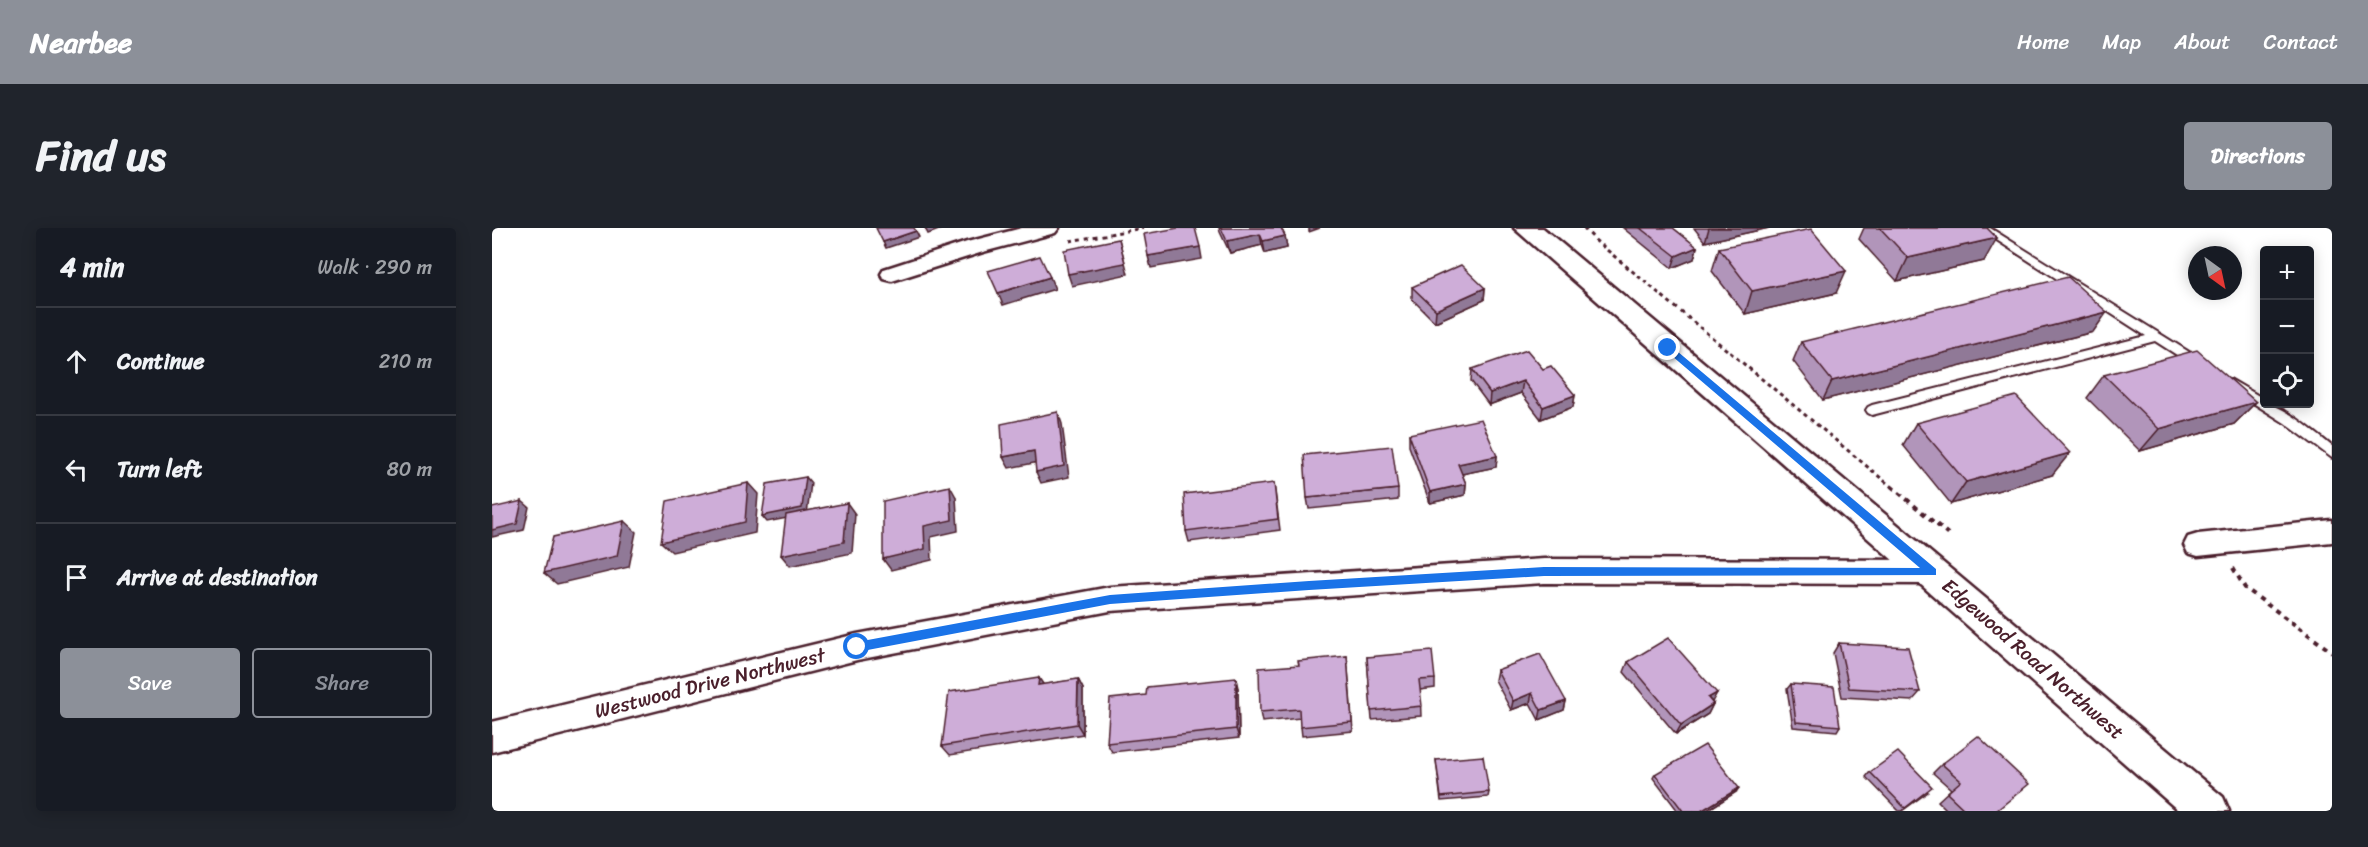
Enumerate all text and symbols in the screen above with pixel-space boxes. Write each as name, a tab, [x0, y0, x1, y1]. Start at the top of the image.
text: Nearbee	[30, 18, 132, 67]
text: Home	[2017, 23, 2069, 61]
text: Map	[2102, 23, 2141, 61]
text: About	[2174, 23, 2231, 61]
text: Contact	[2264, 23, 2338, 61]
text: Find us	[36, 119, 166, 193]
button: Directions	[2184, 122, 2332, 190]
text: 4 min	[60, 244, 124, 290]
north arrow	[2188, 246, 2242, 300]
map controls	[2260, 246, 2314, 408]
button: +	[2260, 246, 2314, 300]
text: Walk · 290 m	[317, 250, 432, 285]
button: −	[2260, 300, 2314, 354]
route end	[1654, 334, 1680, 360]
text: Continue	[117, 342, 205, 381]
text: 210 m	[379, 344, 432, 379]
icon: ahead	[60, 345, 93, 378]
button: locate	[2260, 354, 2314, 408]
text: Turn left	[117, 450, 202, 489]
text: 80 m	[387, 452, 432, 487]
icon: left	[60, 453, 93, 486]
text: Arrive at destination	[117, 558, 318, 597]
icon: arrive	[60, 561, 93, 594]
street label: Edgewood Road Northwest	[1934, 569, 2133, 749]
route start	[843, 633, 869, 659]
street label: Westwood Drive Northwest	[591, 637, 830, 729]
button: Save	[60, 648, 240, 718]
button: Share	[252, 648, 432, 718]

